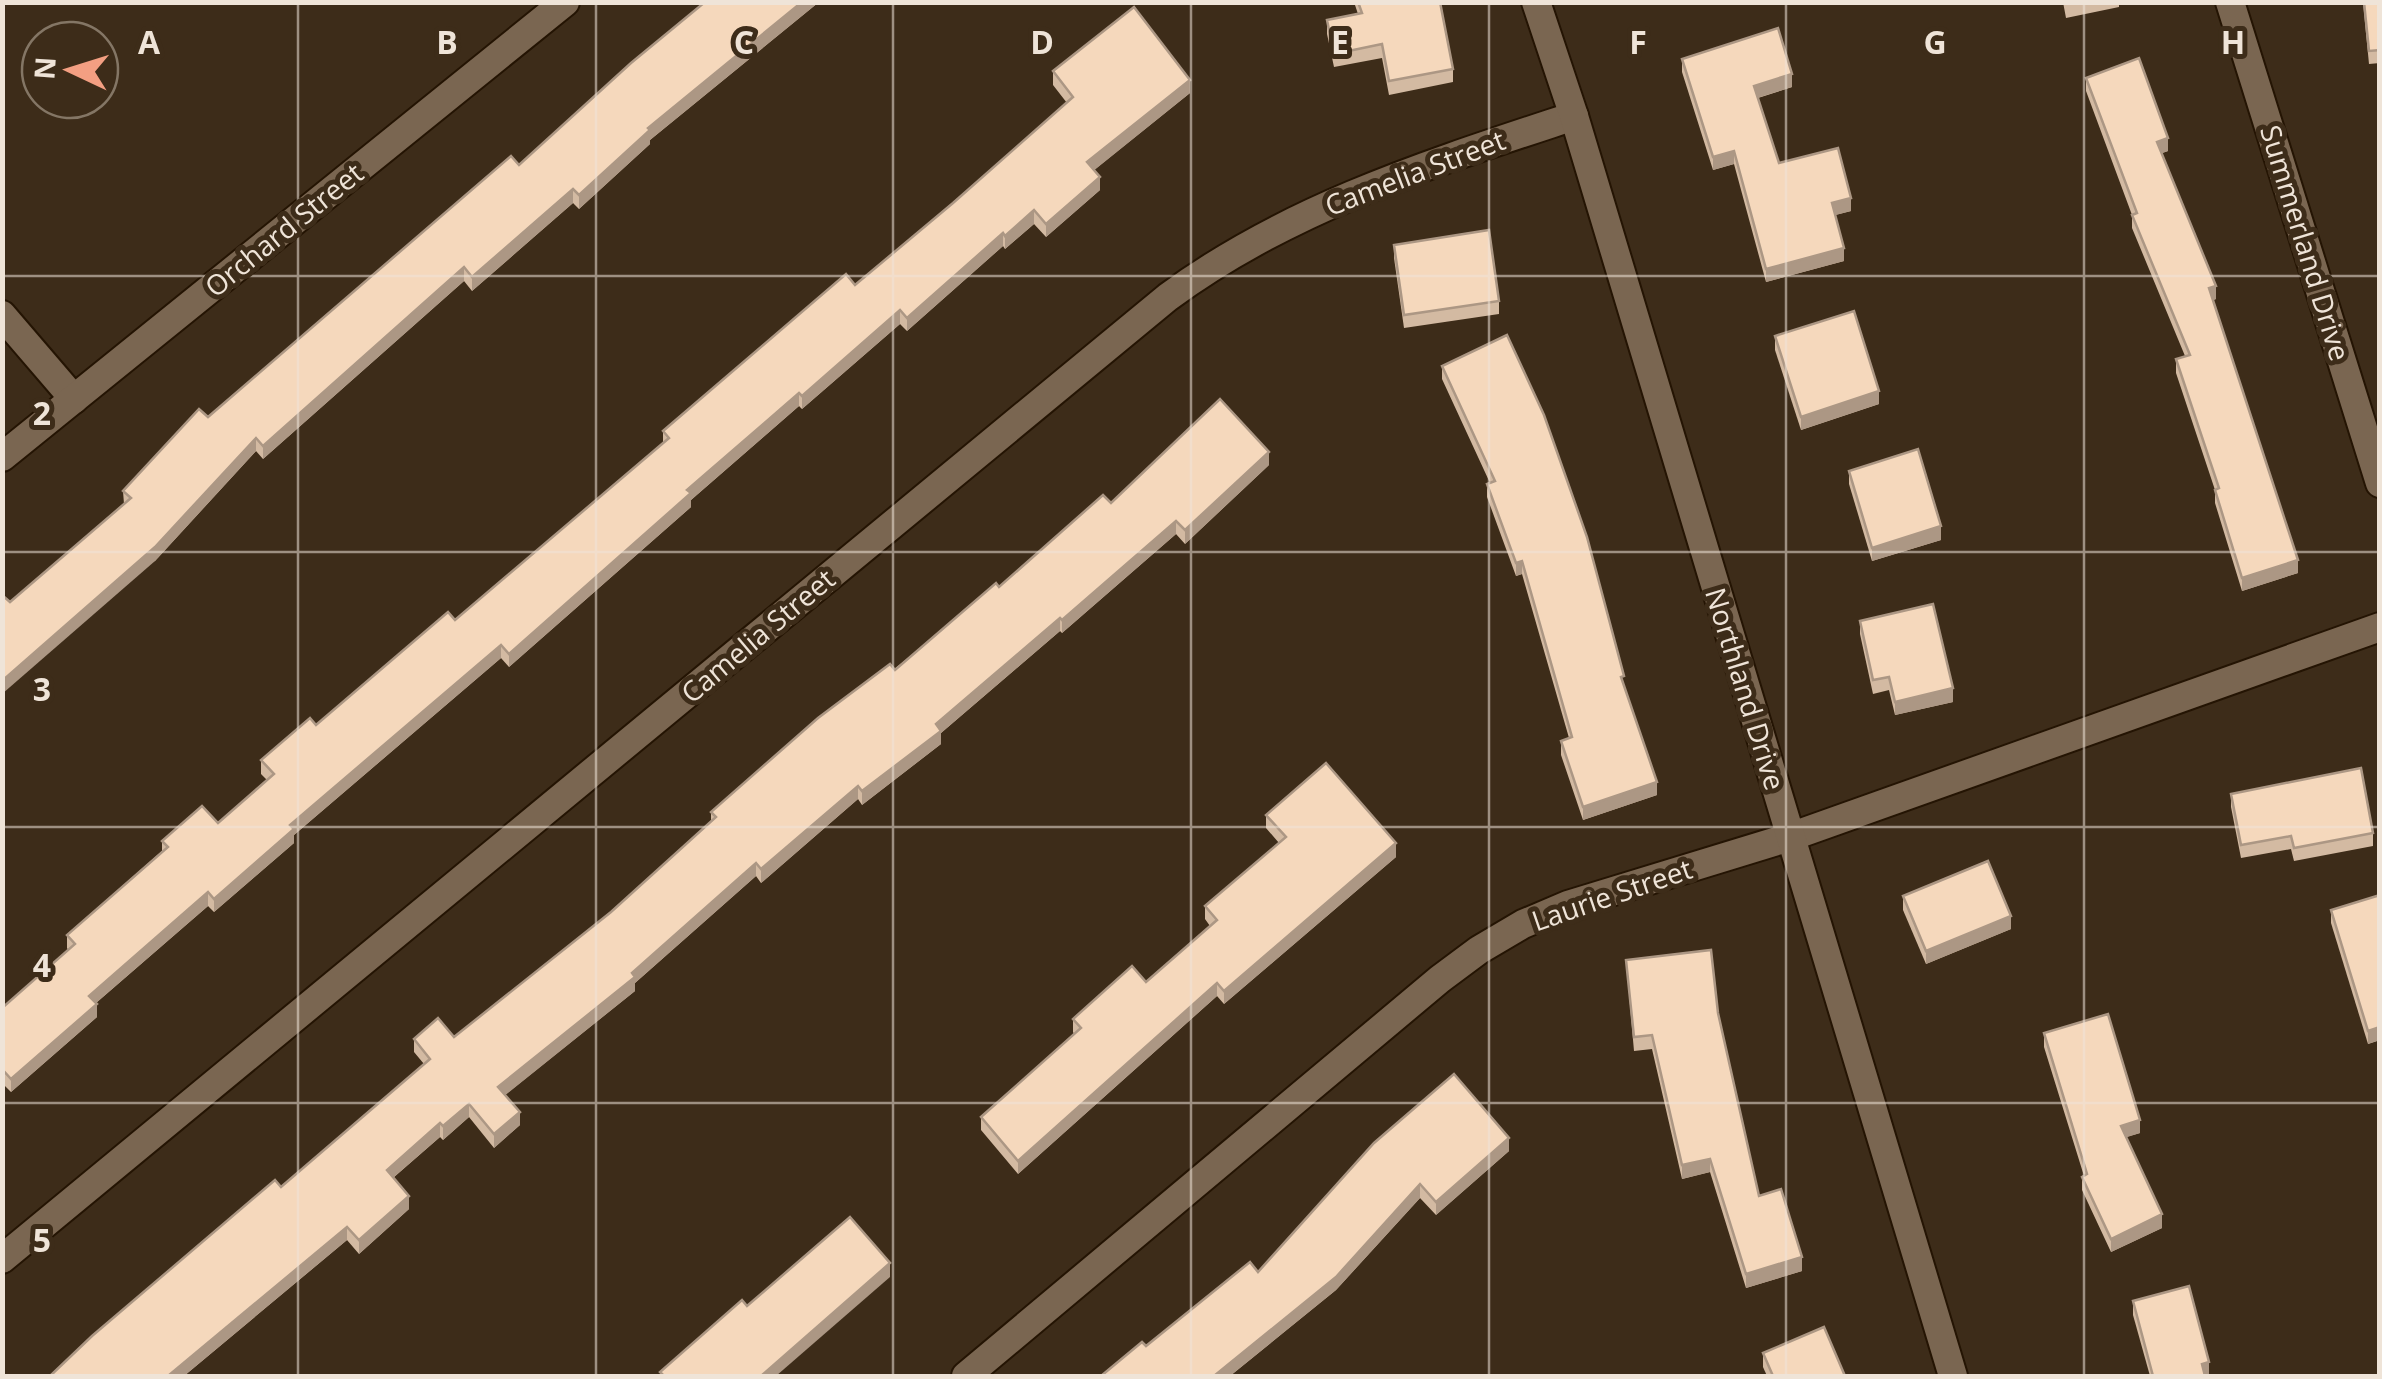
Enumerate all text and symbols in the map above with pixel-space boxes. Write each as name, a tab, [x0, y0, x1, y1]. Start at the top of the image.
north arrow	[20, 20, 120, 120]
text: A	[138, 20, 161, 63]
text: B	[436, 20, 458, 63]
text: C	[734, 20, 754, 63]
text: D	[1030, 20, 1054, 63]
text: E	[1331, 20, 1349, 63]
text: F	[1629, 20, 1647, 63]
text: G	[1923, 20, 1947, 63]
text: H	[2221, 20, 2245, 63]
text: N	[24, 56, 64, 81]
street label: Camelia Street	[1319, 120, 1510, 224]
street label: Summerland Drive	[2252, 120, 2360, 365]
street label: Orchard Street	[196, 154, 370, 305]
text: 2	[33, 391, 51, 434]
street label: Camelia Street	[672, 560, 842, 711]
street label: Northland Drive	[1697, 583, 1795, 794]
text: 3	[33, 667, 51, 710]
street label: Laurie Street	[1527, 849, 1697, 939]
text: 4	[33, 943, 51, 986]
text: 5	[33, 1218, 51, 1261]

